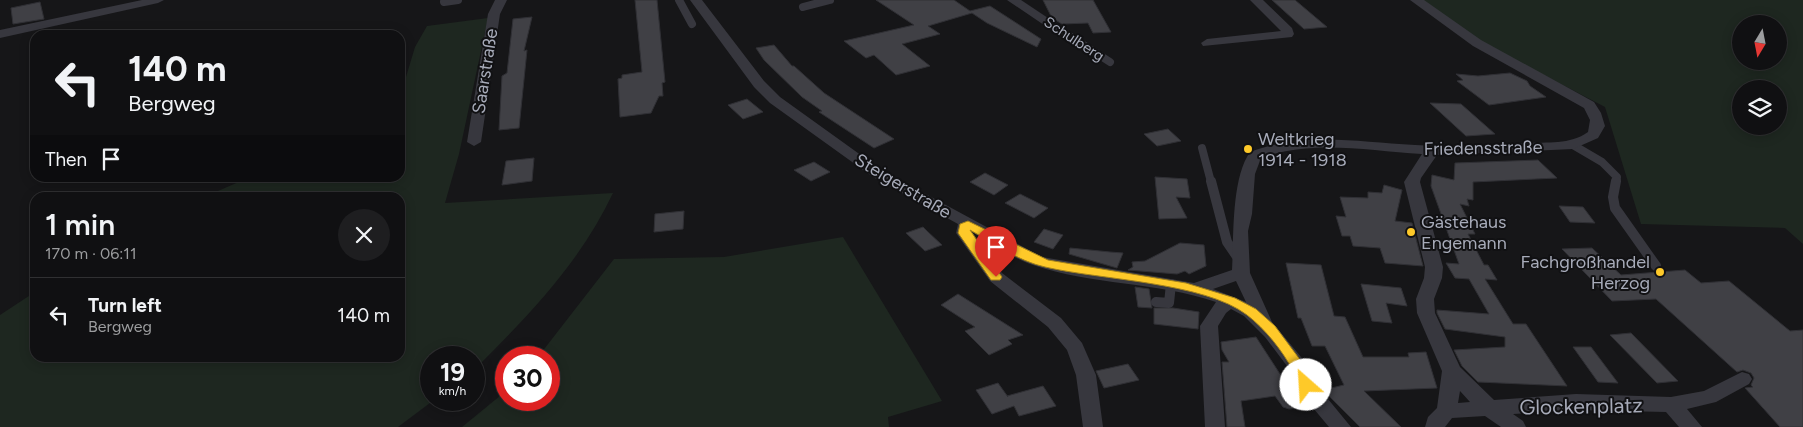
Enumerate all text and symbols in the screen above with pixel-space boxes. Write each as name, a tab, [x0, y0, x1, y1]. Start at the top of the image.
street label: Schulberg	[1040, 13, 1108, 65]
north arrow	[1732, 15, 1788, 70]
map controls	[1732, 15, 1787, 135]
street label: Saarstraße	[467, 27, 503, 115]
text: 140 m	[128, 48, 226, 90]
icon: left	[45, 50, 110, 115]
button: layers	[1732, 80, 1787, 135]
text: Bergweg	[128, 90, 216, 117]
place label: Weltkrieg 1914 - 1918	[1258, 128, 1347, 171]
street label: Friedensstraße	[1423, 136, 1543, 160]
marker: Weltkrieg 1914 - 1918	[1242, 143, 1254, 155]
icon: arrive	[97, 145, 125, 173]
text: Then	[45, 148, 87, 171]
street label: Steigerstraße	[851, 149, 955, 224]
text: 1 min	[45, 206, 115, 243]
button: close	[338, 209, 390, 261]
place label: Gästehaus Engemann	[1421, 211, 1507, 254]
pin	[975, 226, 1017, 277]
marker: Gästehaus Engemann	[1405, 226, 1417, 238]
icon: arrive	[982, 233, 1010, 261]
text: 170 m · 06:11	[45, 244, 137, 263]
place label: Fachgroßhandel Herzog	[1521, 251, 1650, 294]
marker: Fachgroßhandel Herzog	[1654, 266, 1666, 278]
text: Turn left	[88, 294, 162, 317]
icon: left	[45, 301, 73, 329]
text: 140 m	[337, 304, 390, 327]
text: Bergweg	[88, 317, 152, 336]
speed limit sign: 30	[495, 346, 560, 411]
text: 19	[440, 357, 465, 387]
position arrow	[1279, 358, 1331, 410]
text: km/h	[439, 384, 466, 398]
street label: Glockenplatz	[1519, 392, 1643, 420]

